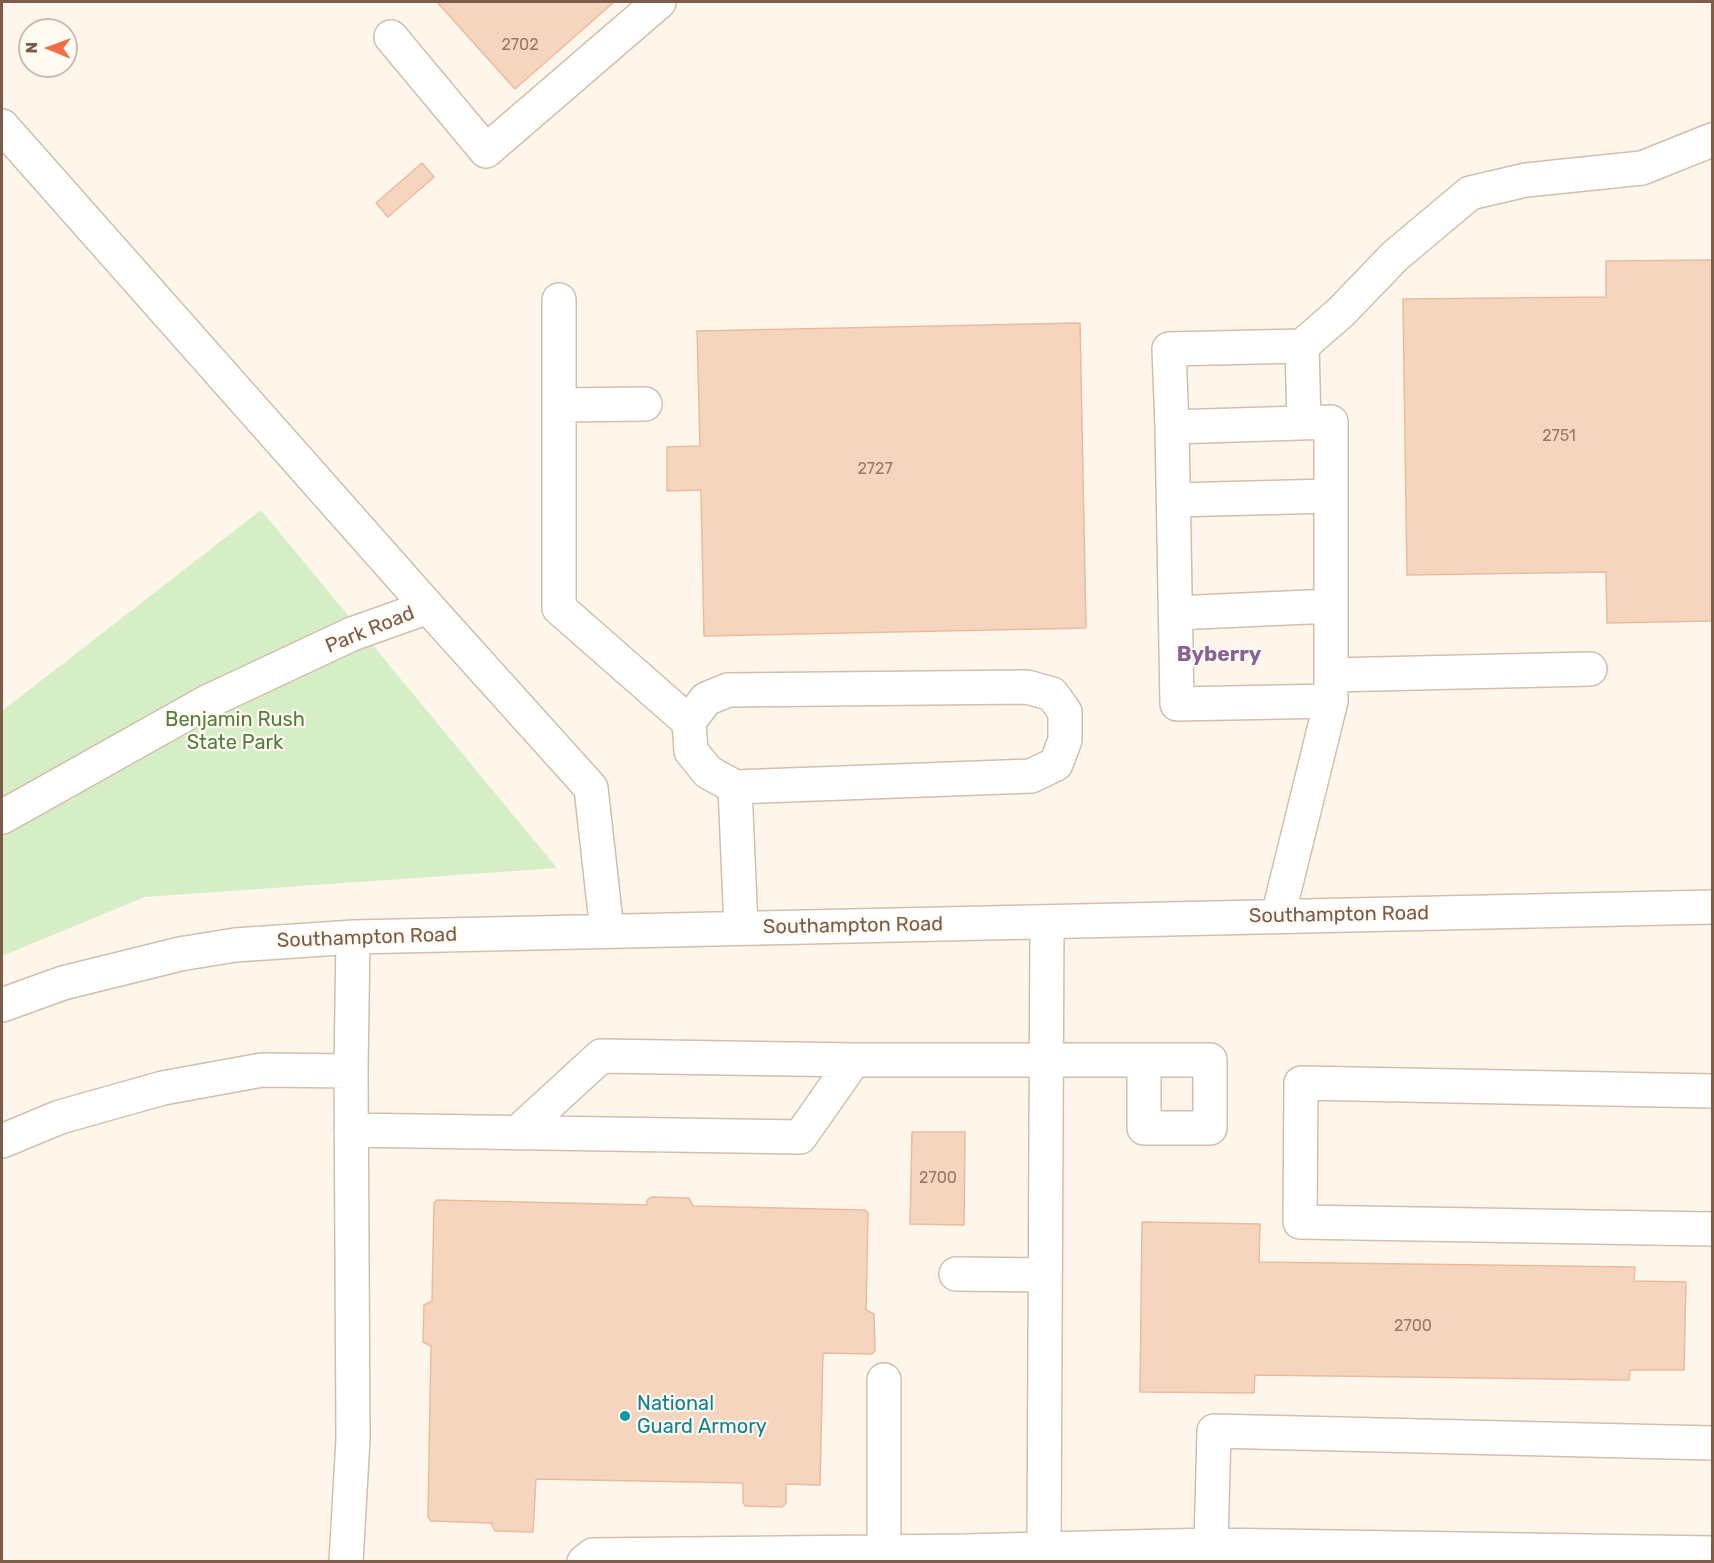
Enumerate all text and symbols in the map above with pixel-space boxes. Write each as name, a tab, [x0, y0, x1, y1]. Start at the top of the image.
north arrow	[18, 18, 78, 78]
house number: 2702	[501, 35, 539, 55]
text: N	[22, 42, 41, 54]
house number: 2751	[1542, 426, 1576, 446]
house number: 2727	[857, 459, 893, 479]
street label: Park Road	[322, 601, 418, 659]
district label: Byberry	[1177, 642, 1261, 668]
park label: Benjamin Rush State Park	[165, 708, 305, 755]
street label: Southampton Road	[1249, 901, 1429, 929]
street label: Southampton Road	[763, 912, 943, 940]
street label: Southampton Road	[276, 923, 458, 953]
house number: 2700	[919, 1168, 957, 1188]
house number: 2700	[1394, 1316, 1432, 1336]
place label: National Guard Armory	[637, 1392, 767, 1439]
marker: National Guard Armory	[618, 1409, 632, 1423]

